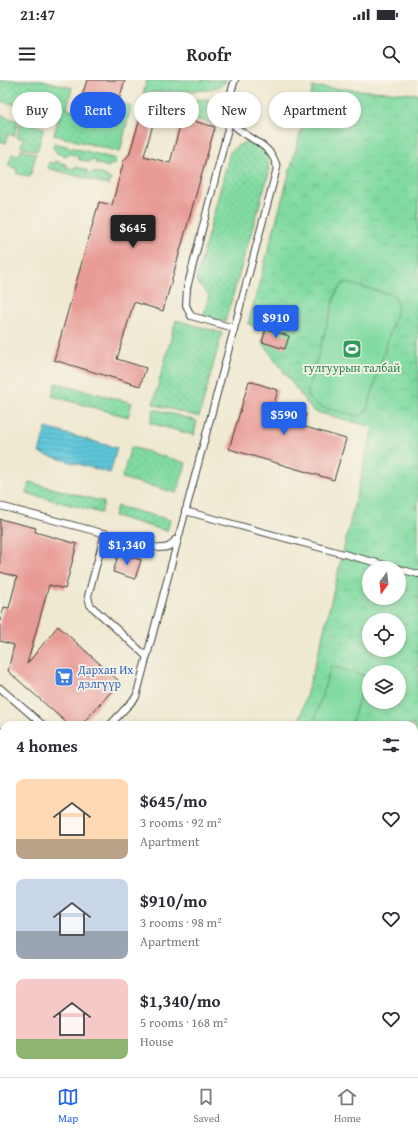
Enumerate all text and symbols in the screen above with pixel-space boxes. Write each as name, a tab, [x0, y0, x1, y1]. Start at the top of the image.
text: 21:47	[20, 4, 55, 25]
text: Roofr	[187, 41, 231, 68]
icon: menu	[16, 43, 38, 65]
icon: search	[380, 43, 402, 65]
chip: Buy	[12, 92, 62, 128]
chip: Rent	[70, 92, 126, 128]
chip: Filters	[134, 92, 199, 128]
chip: New	[207, 92, 261, 128]
chip: Apartment	[269, 92, 361, 128]
pin: $645	[109, 215, 157, 249]
text: $645	[120, 218, 146, 237]
pin: $910	[252, 305, 300, 339]
text: $910	[263, 308, 289, 327]
sports icon: гулгуурын талбай	[341, 338, 363, 360]
place label: гулгуурын талбай	[304, 359, 400, 376]
pin: $590	[260, 402, 308, 436]
text: $590	[271, 405, 297, 424]
pin: $1,340	[94, 532, 160, 566]
text: $1,340	[108, 535, 146, 554]
north arrow	[362, 561, 406, 605]
map controls	[362, 561, 406, 709]
button: locate	[362, 613, 406, 657]
place label: Дархан Их дэлгүүр	[77, 661, 134, 692]
button: layers	[362, 665, 406, 709]
supermarket icon: Дархан Их дэлгүүр	[53, 666, 75, 688]
text: 4 homes	[16, 733, 78, 758]
icon: filters	[380, 734, 402, 756]
text: $645/mo	[140, 788, 207, 813]
icon: home	[48, 795, 96, 843]
icon: heart	[380, 808, 402, 830]
text: 3 rooms · 92 m²	[140, 813, 222, 832]
text: Apartment	[140, 832, 200, 851]
text: $910/mo	[140, 888, 207, 913]
icon: home	[48, 895, 96, 943]
icon: heart	[380, 908, 402, 930]
text: 3 rooms · 98 m²	[140, 913, 222, 932]
text: Apartment	[140, 932, 200, 951]
text: $1,340/mo	[140, 988, 221, 1013]
icon: home	[48, 995, 96, 1043]
icon: heart	[380, 1008, 402, 1030]
text: 5 rooms · 168 m²	[140, 1013, 228, 1032]
text: House	[140, 1032, 174, 1051]
tab: Map	[57, 1086, 79, 1126]
tab: Saved	[193, 1086, 220, 1126]
tab: Home	[334, 1086, 361, 1126]

